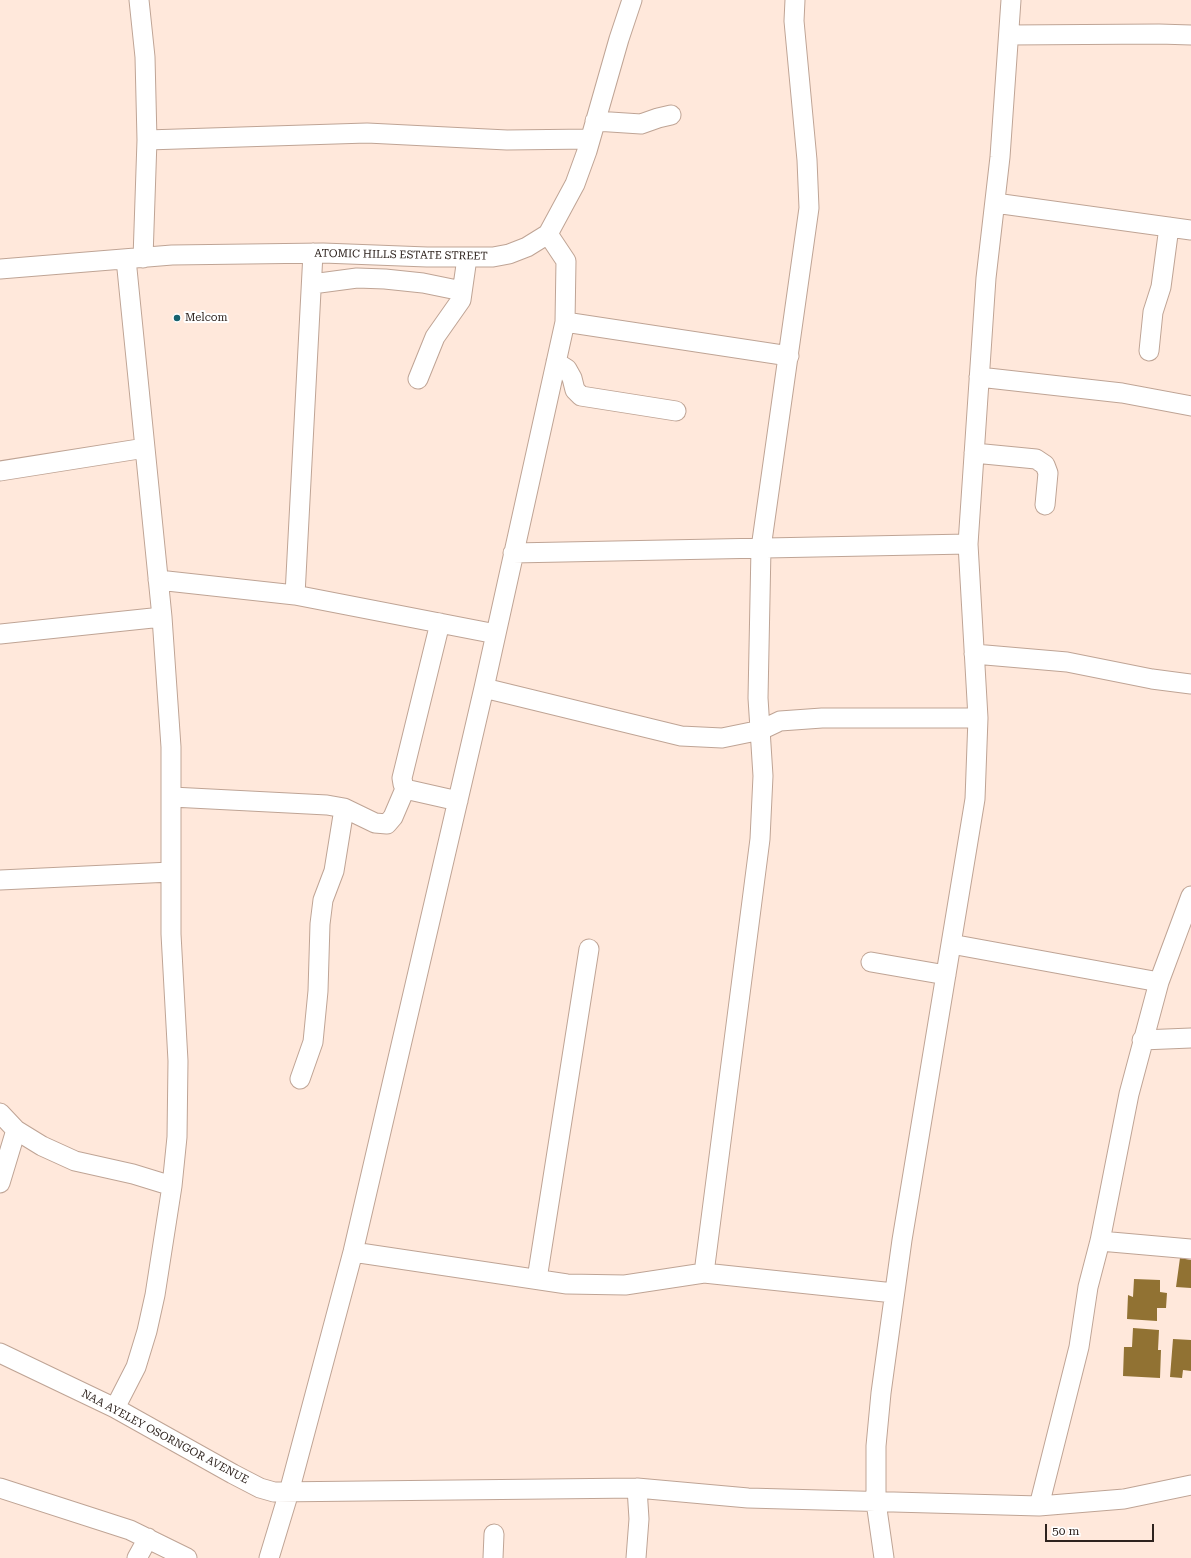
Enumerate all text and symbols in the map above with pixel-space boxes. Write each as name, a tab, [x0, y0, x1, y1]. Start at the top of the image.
street label: ATOMIC HILLS ESTATE STREET	[314, 247, 488, 263]
place label: Melcom	[185, 311, 228, 325]
marker: Melcom	[172, 313, 182, 323]
street label: NAA AYELEY OSORNGOR AVENUE	[79, 1387, 251, 1487]
scale bar	[1047, 1516, 1156, 1542]
text: 50 m	[1052, 1524, 1079, 1538]

